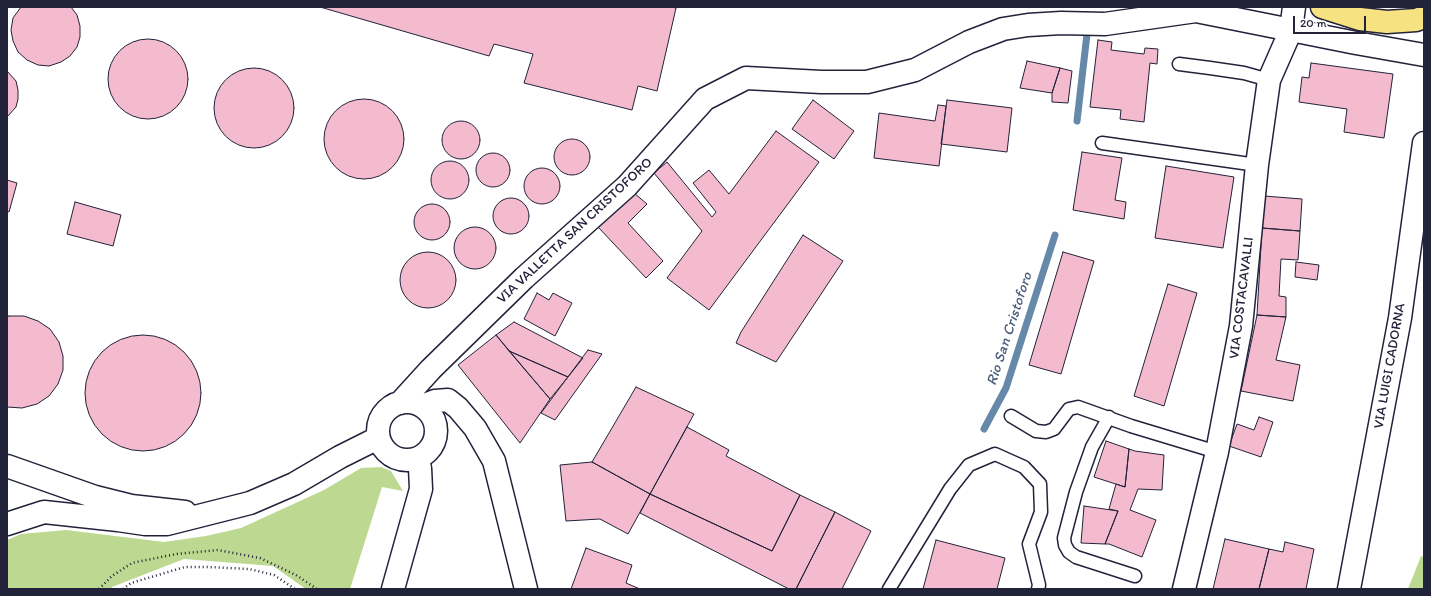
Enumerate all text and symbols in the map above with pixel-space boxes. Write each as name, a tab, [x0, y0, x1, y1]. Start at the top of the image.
scale bar	[1295, 8, 1368, 34]
text: 20 m	[1300, 16, 1327, 30]
street label: VIA VALLETTA SAN CRISTOFORO	[494, 154, 656, 308]
street label: VIA COSTACAVALLI	[1226, 236, 1258, 360]
water label: Rio San Cristoforo	[983, 270, 1037, 388]
street label: VIA LUIGI CADORNA	[1371, 302, 1409, 430]

